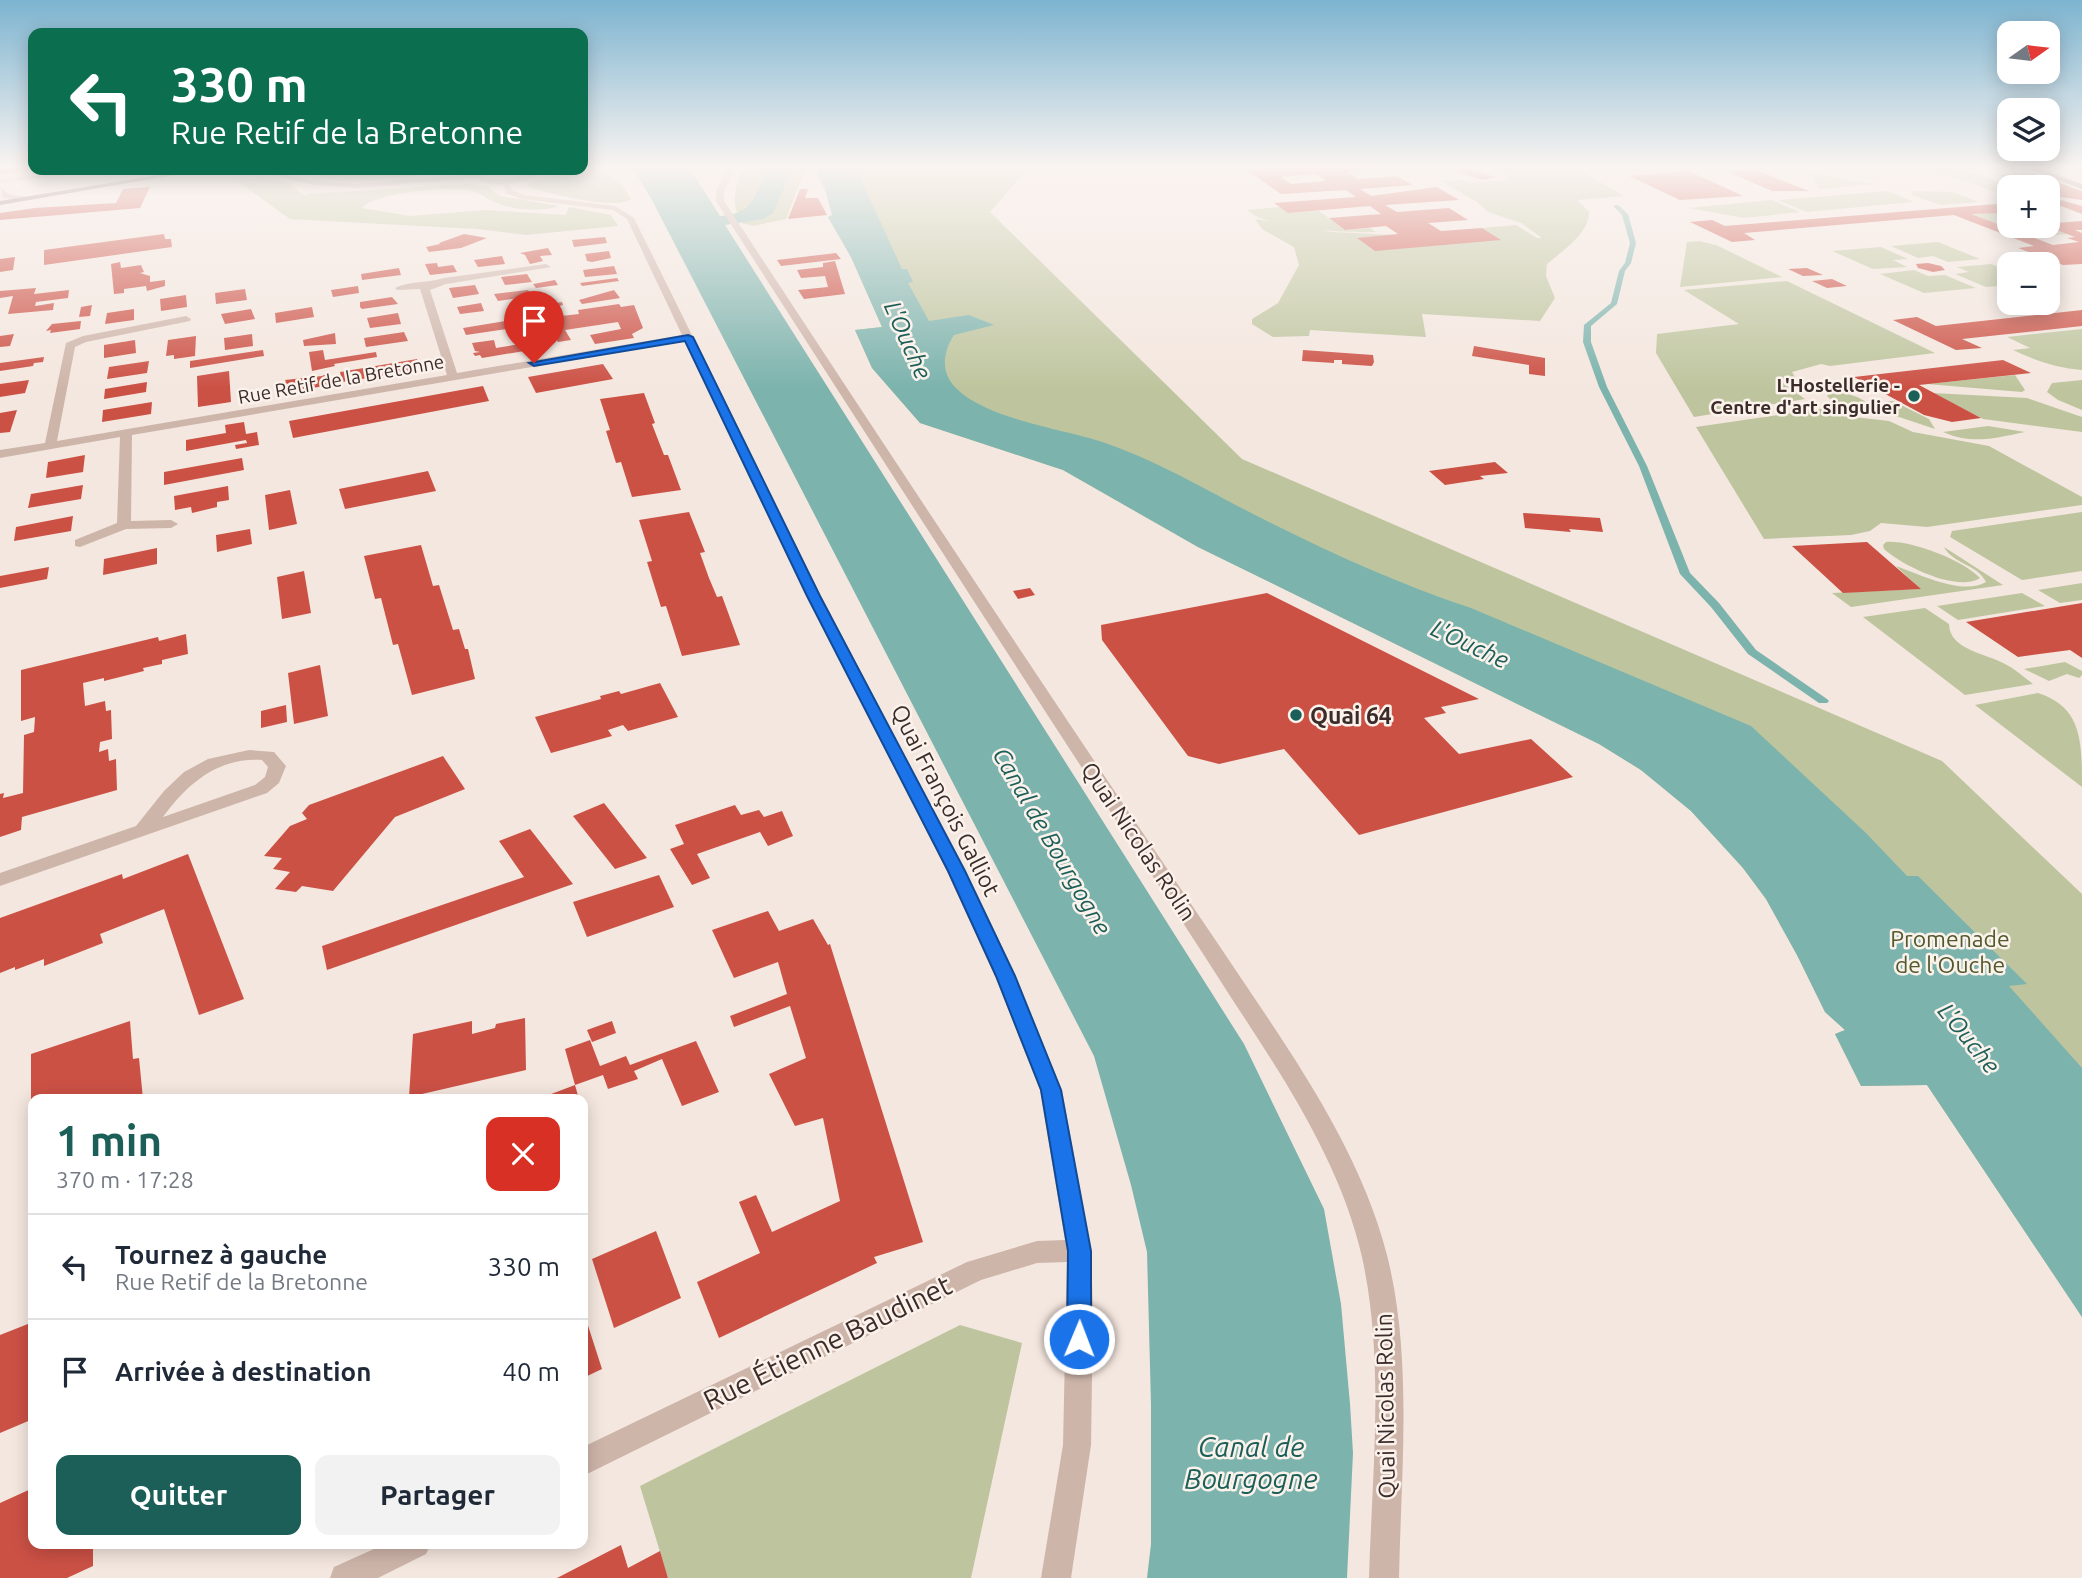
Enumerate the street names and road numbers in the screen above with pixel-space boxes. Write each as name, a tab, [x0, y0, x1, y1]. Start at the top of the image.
street label: Rue Retif de la Bretonne	[236, 350, 446, 408]
street label: Quai François Galliot	[887, 700, 1005, 900]
street label: Quai Nicolas Rolin	[1077, 757, 1201, 925]
street label: Rue Étienne Baudinet	[698, 1268, 956, 1416]
street label: Quai Nicolas Rolin	[1371, 1313, 1399, 1499]

